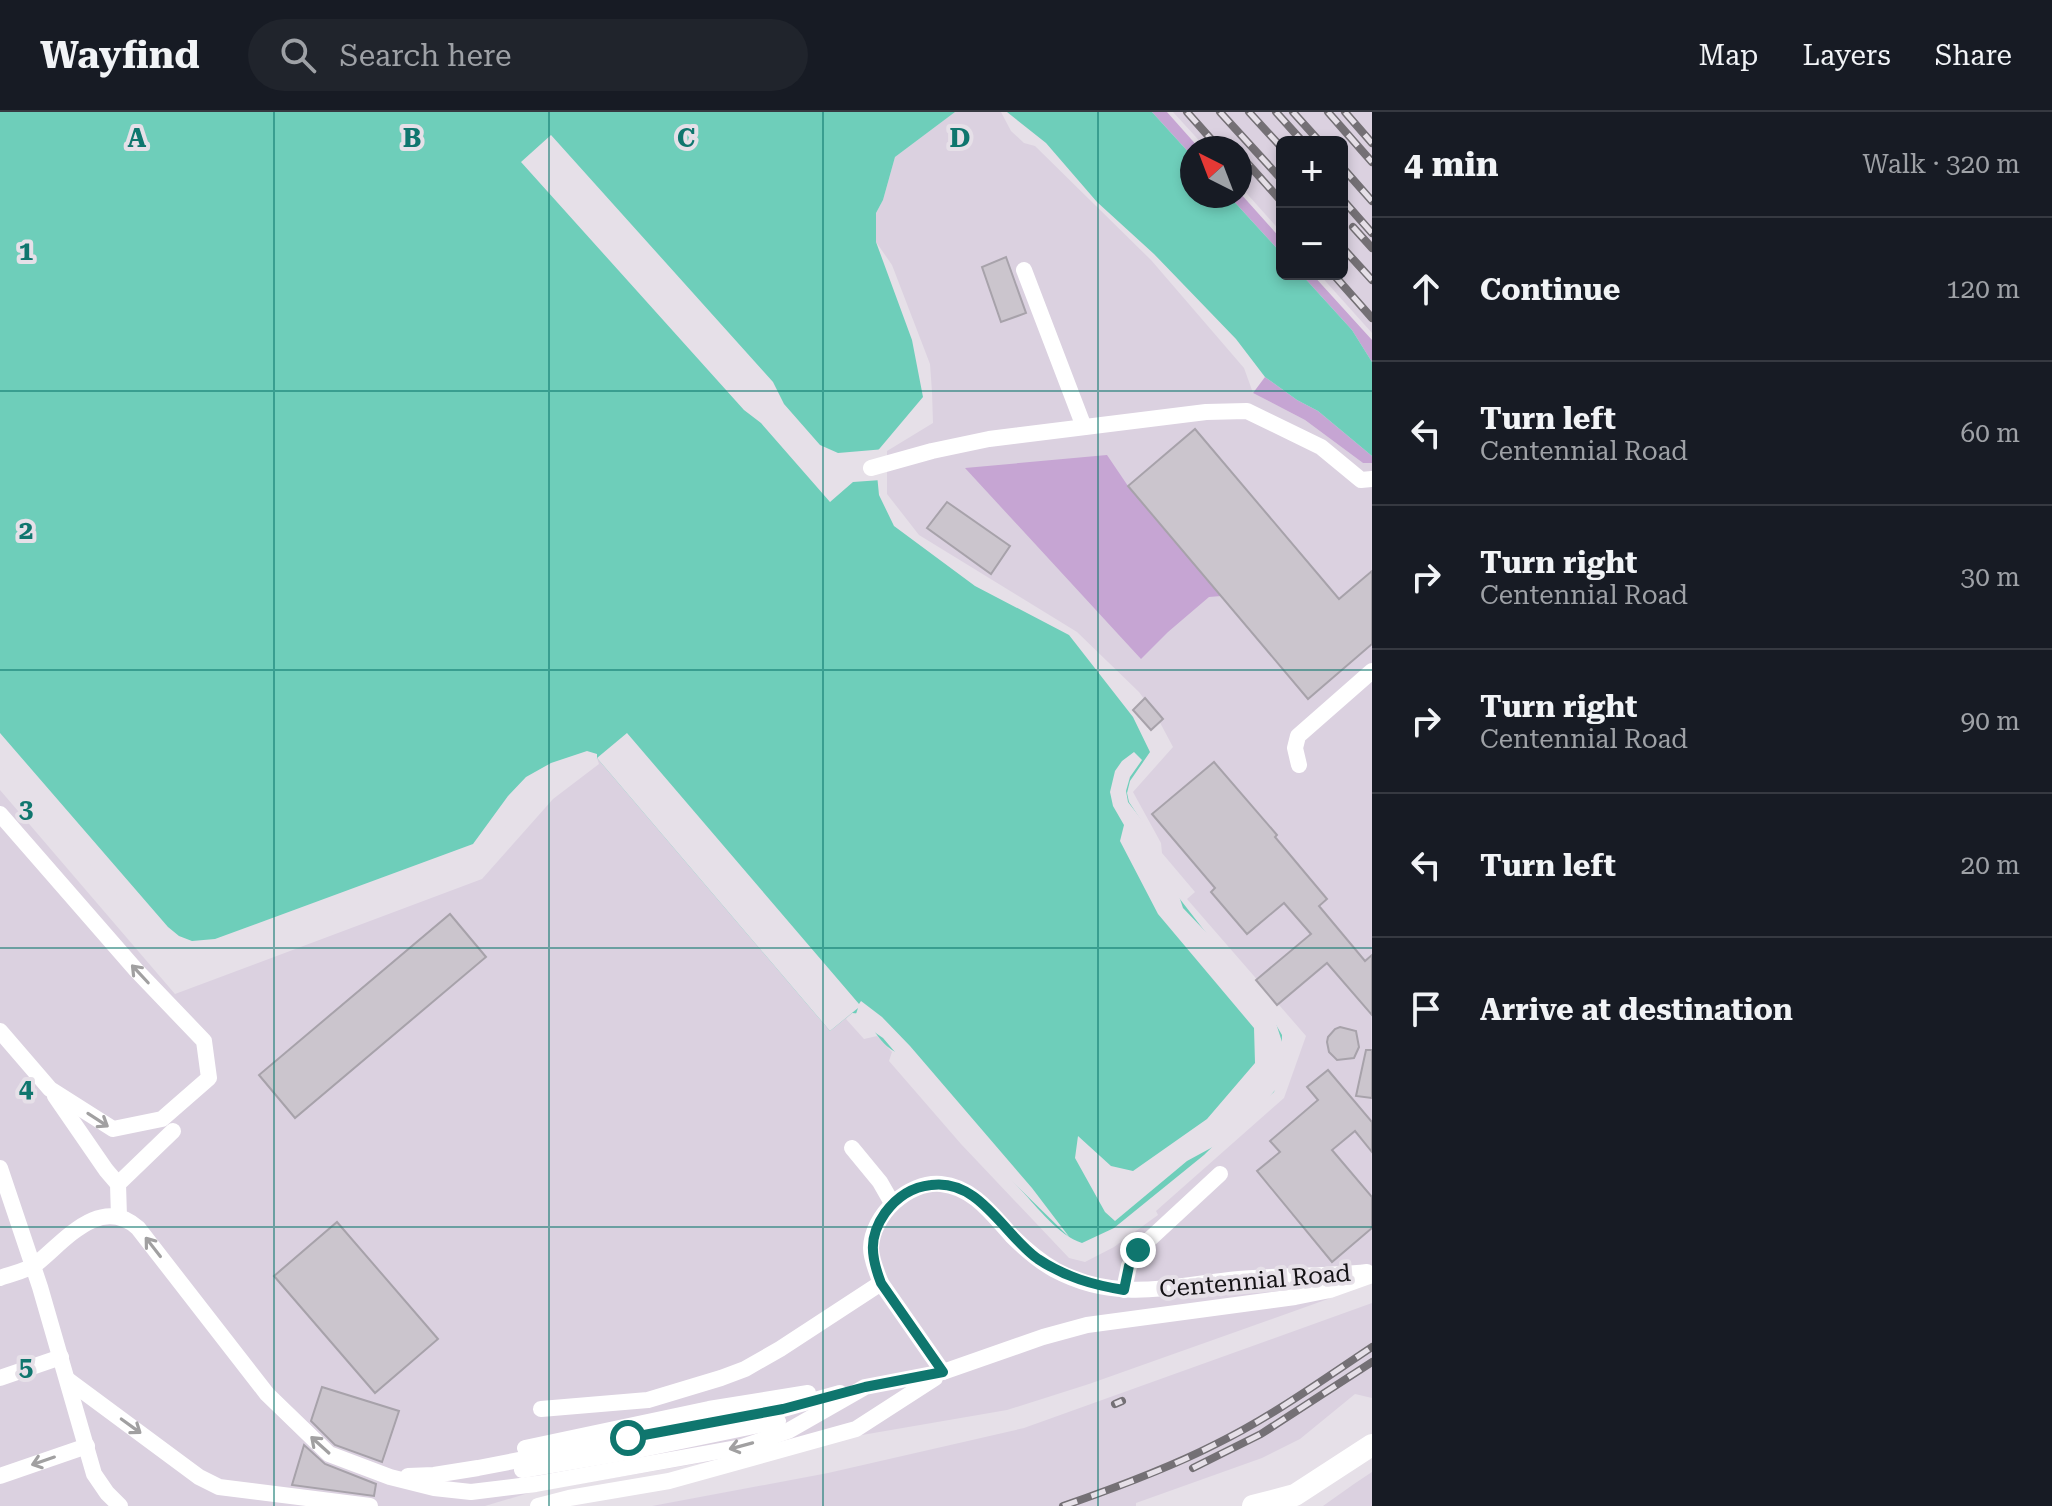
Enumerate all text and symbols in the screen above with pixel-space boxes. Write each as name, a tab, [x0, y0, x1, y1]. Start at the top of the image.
search box	[248, 19, 808, 91]
text: Wayfind	[40, 33, 200, 77]
icon: search	[276, 33, 320, 77]
text: Search here	[340, 38, 511, 73]
text: Map	[1699, 39, 1758, 72]
text: Layers	[1802, 39, 1891, 72]
text: Share	[1935, 39, 2012, 72]
text: A	[128, 123, 147, 153]
text: B	[403, 123, 421, 153]
text: C	[677, 123, 695, 153]
text: D	[950, 123, 970, 153]
north arrow	[1180, 136, 1252, 208]
map controls	[1276, 136, 1348, 280]
button: +	[1276, 136, 1348, 208]
text: 4 min	[1404, 144, 1499, 184]
text: Walk · 320 m	[1862, 149, 2020, 179]
button: −	[1276, 208, 1348, 280]
text: 1	[19, 236, 33, 266]
icon: ahead	[1404, 267, 1448, 311]
text: Continue	[1480, 272, 1620, 307]
text: 120 m	[1946, 274, 2020, 304]
text: Turn left	[1480, 401, 1616, 436]
icon: left	[1404, 411, 1448, 455]
text: 60 m	[1961, 418, 2020, 448]
text: Centennial Road	[1480, 436, 1688, 466]
text: 2	[19, 515, 33, 545]
text: Turn right	[1480, 545, 1637, 580]
icon: right	[1404, 555, 1448, 599]
text: 30 m	[1961, 562, 2020, 592]
text: Centennial Road	[1480, 580, 1688, 610]
text: Turn right	[1480, 689, 1637, 724]
icon: right	[1404, 699, 1448, 743]
text: 90 m	[1961, 706, 2020, 736]
text: Centennial Road	[1480, 724, 1688, 754]
text: 3	[19, 794, 33, 824]
icon: left	[1404, 843, 1448, 887]
text: Turn left	[1480, 848, 1616, 883]
text: 20 m	[1961, 850, 2020, 880]
one-way arrow	[131, 964, 149, 984]
icon: arrive	[1404, 987, 1448, 1031]
text: Arrive at destination	[1480, 992, 1793, 1027]
text: 4	[19, 1073, 34, 1103]
one-way arrow	[87, 1112, 109, 1129]
route end	[1120, 1232, 1156, 1268]
one-way arrow	[144, 1237, 161, 1258]
street label: Centennial Road	[1158, 1259, 1352, 1303]
text: 5	[19, 1352, 33, 1382]
one-way arrow	[119, 1418, 141, 1435]
route start	[610, 1420, 646, 1456]
one-way arrow	[311, 1436, 331, 1454]
one-way arrow	[728, 1440, 754, 1455]
one-way arrow	[31, 1455, 56, 1470]

